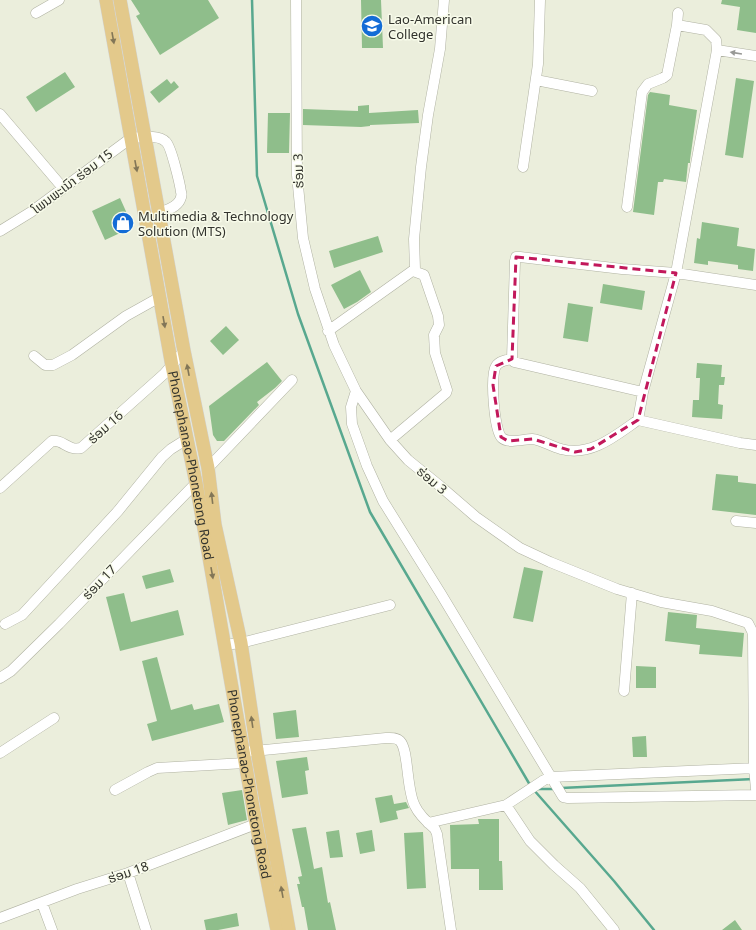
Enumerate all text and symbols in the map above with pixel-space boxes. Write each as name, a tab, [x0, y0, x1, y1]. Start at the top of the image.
place label: Lao-American College	[388, 10, 472, 43]
school or university icon: Lao-American College	[359, 13, 385, 39]
one-way arrow	[110, 32, 116, 45]
one-way arrow	[730, 50, 742, 56]
street label: ໂພນພະເນົາ ຮ່ອມ 15	[27, 145, 116, 218]
street label: ຮ່ອມ 3	[288, 153, 308, 189]
one-way arrow	[133, 160, 139, 172]
place label: Multimedia & Technology Solution (MTS)	[138, 207, 294, 240]
shop icon: Multimedia & Technology Solution (MTS)	[110, 210, 136, 236]
one-way arrow	[162, 316, 168, 328]
one-way arrow	[185, 364, 191, 376]
street label: Phonephanao-Phonetong Road	[164, 369, 218, 561]
street label: ຮ່ອມ 16	[83, 406, 127, 448]
street label: ຮ່ອມ 3	[413, 462, 451, 498]
one-way arrow	[209, 492, 215, 504]
street label: ຮ່ອມ 17	[78, 561, 120, 603]
one-way arrow	[209, 567, 215, 579]
street label: Phonephanao-Phonetong Road	[223, 688, 276, 880]
one-way arrow	[249, 716, 255, 728]
street label: ຮ່ອມ 18	[105, 857, 151, 887]
one-way arrow	[278, 886, 284, 898]

